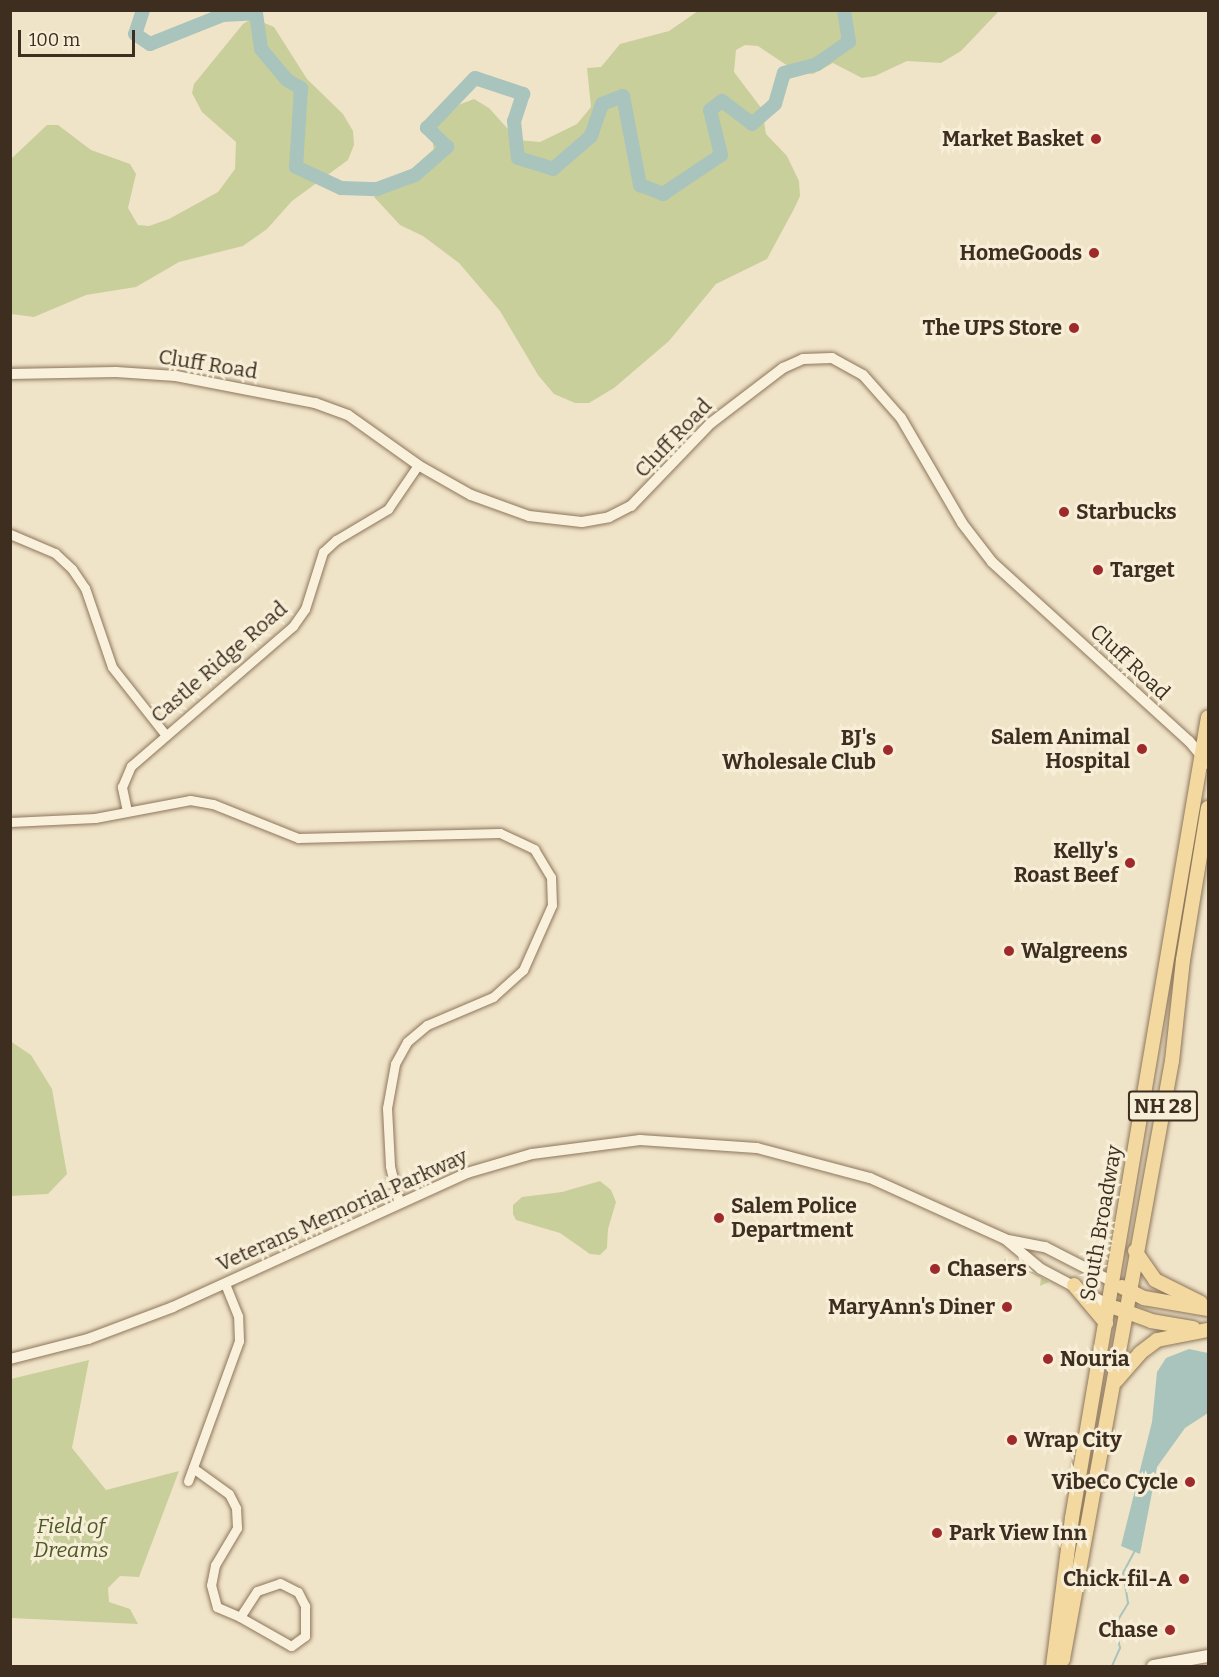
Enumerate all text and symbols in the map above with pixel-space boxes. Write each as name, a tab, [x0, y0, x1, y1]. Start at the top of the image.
scale bar	[21, 18, 138, 56]
text: 100 m	[29, 29, 80, 51]
place label: Market Basket	[942, 126, 1084, 152]
marker: Market Basket	[1089, 132, 1103, 146]
place label: HomeGoods	[960, 240, 1082, 266]
marker: HomeGoods	[1087, 246, 1101, 260]
place label: The UPS Store	[923, 315, 1062, 341]
marker: The UPS Store	[1067, 321, 1081, 335]
street label: Cluff Road	[157, 344, 259, 384]
street label: Cluff Road	[629, 393, 717, 483]
place label: Starbucks	[1076, 499, 1177, 525]
marker: Starbucks	[1057, 505, 1071, 519]
place label: Target	[1110, 557, 1175, 583]
marker: Target	[1091, 563, 1105, 577]
street label: Castle Ridge Road	[146, 596, 292, 728]
street label: Cluff Road	[1085, 619, 1175, 705]
place label: Salem Animal Hospital	[991, 724, 1130, 774]
place label: BJ's Wholesale Club	[722, 725, 876, 775]
marker: Salem Animal Hospital	[1135, 742, 1149, 756]
marker: BJ's Wholesale Club	[881, 743, 895, 757]
place label: Kelly's Roast Beef	[1014, 838, 1118, 888]
marker: Kelly's Roast Beef	[1123, 856, 1137, 870]
place label: Walgreens	[1021, 938, 1128, 964]
marker: Walgreens	[1002, 944, 1016, 958]
road number: NH 28	[1127, 1089, 1199, 1123]
street label: Veterans Memorial Parkway	[213, 1143, 471, 1277]
street label: South Broadway	[1075, 1143, 1127, 1303]
place label: Salem Police Department	[731, 1193, 857, 1243]
marker: Salem Police Department	[712, 1211, 726, 1225]
place label: Chasers	[947, 1256, 1027, 1282]
marker: Chasers	[928, 1262, 942, 1276]
place label: MaryAnn's Diner	[828, 1294, 995, 1320]
marker: MaryAnn's Diner	[1000, 1300, 1014, 1314]
place label: Nouria	[1060, 1346, 1129, 1372]
marker: Nouria	[1041, 1352, 1055, 1366]
place label: Wrap City	[1024, 1427, 1122, 1453]
marker: Wrap City	[1005, 1433, 1019, 1447]
place label: VibeCo Cycle	[1052, 1469, 1178, 1495]
marker: VibeCo Cycle	[1183, 1475, 1197, 1489]
park label: Field of Dreams	[34, 1513, 108, 1563]
place label: Park View Inn	[949, 1520, 1087, 1546]
marker: Park View Inn	[930, 1526, 944, 1540]
place label: Chick-fil-A	[1063, 1566, 1172, 1592]
marker: Chick-fil-A	[1177, 1572, 1191, 1586]
place label: Chase	[1098, 1617, 1158, 1643]
marker: Chase	[1163, 1623, 1177, 1637]

